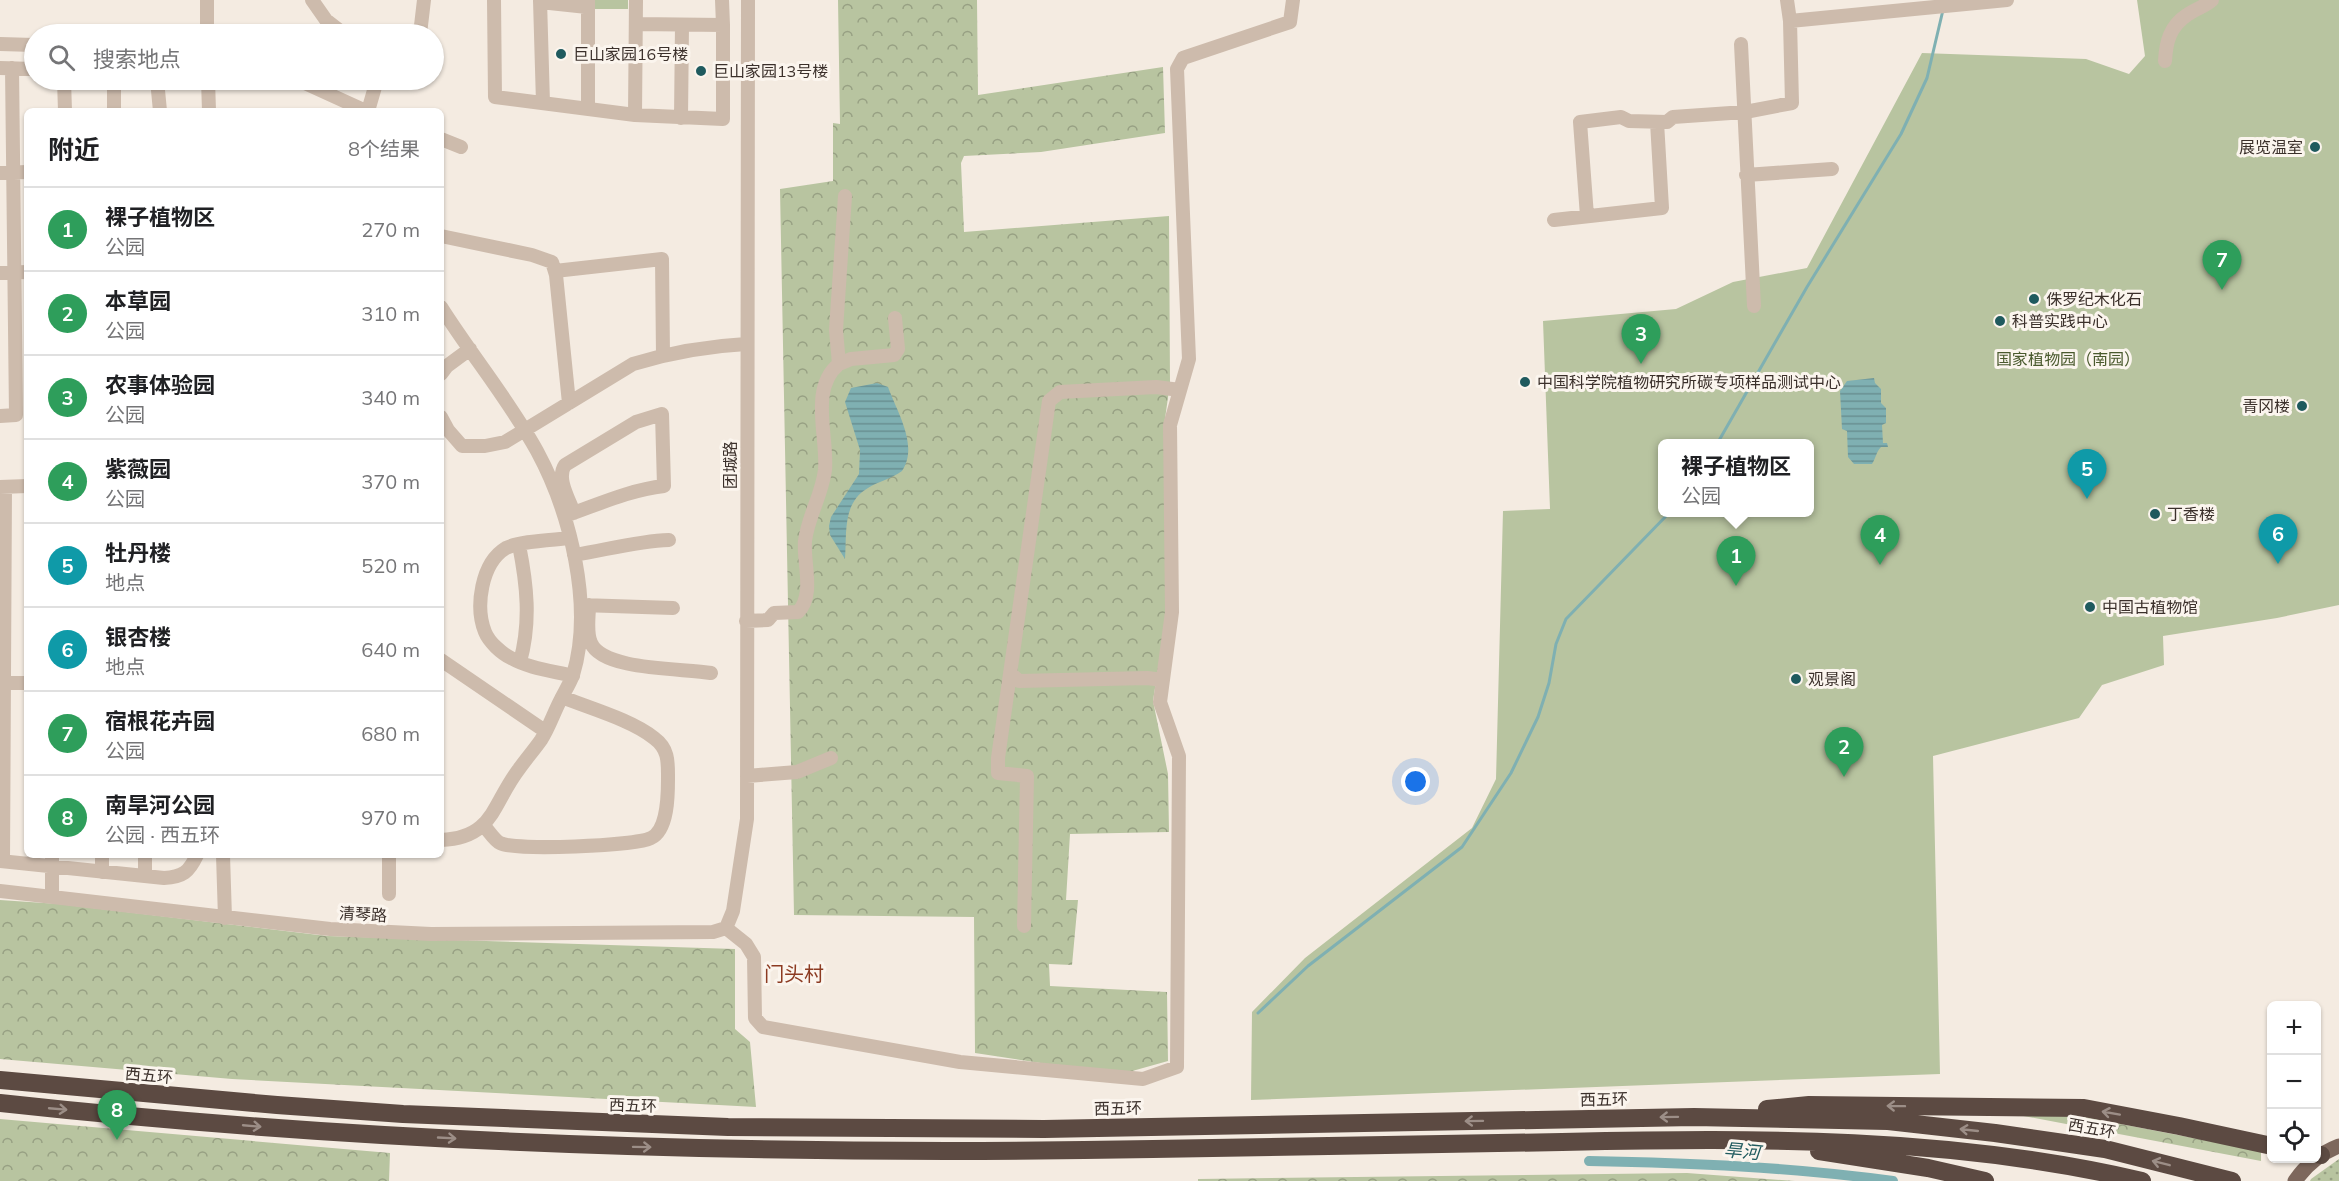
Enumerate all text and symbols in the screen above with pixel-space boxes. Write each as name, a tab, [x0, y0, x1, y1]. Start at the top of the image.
search box	[24, 24, 444, 90]
icon: search	[45, 41, 78, 74]
place label: 巨山家园16号楼	[573, 44, 688, 64]
text: 搜索地点	[93, 45, 181, 73]
marker: 巨山家园16号楼	[554, 47, 568, 61]
place label: 巨山家园13号楼	[713, 61, 828, 81]
marker: 巨山家园13号楼	[694, 64, 708, 78]
text: 附近	[48, 133, 100, 166]
text: 8个结果	[348, 136, 420, 161]
place label: 展览温室	[2239, 137, 2303, 157]
marker: 展览温室	[2308, 140, 2322, 154]
text: 裸子植物区	[105, 203, 215, 231]
text: 1	[62, 217, 74, 242]
text: 270 m	[361, 217, 420, 242]
text: 公园	[105, 234, 145, 259]
pin: 7	[2202, 240, 2242, 290]
text: 本草园	[105, 287, 171, 315]
place label: 侏罗纪木化石	[2046, 289, 2142, 309]
marker: 侏罗纪木化石	[2027, 292, 2041, 306]
text: 2	[62, 301, 74, 326]
text: 310 m	[361, 301, 420, 326]
place label: 科普实践中心	[2012, 311, 2108, 331]
pin: 3	[1622, 314, 1660, 364]
marker: 科普实践中心	[1993, 314, 2007, 328]
text: 公园	[105, 318, 145, 343]
park label: 国家植物园（南园）	[1996, 349, 2140, 369]
text: 农事体验园	[105, 371, 215, 399]
place label: 中国科学院植物研究所碳专项样品测试中心	[1537, 372, 1841, 392]
marker: 中国科学院植物研究所碳专项样品测试中心	[1518, 375, 1532, 389]
text: 3	[62, 385, 74, 410]
text: 340 m	[361, 385, 420, 410]
place label: 青冈楼	[2242, 396, 2290, 416]
marker: 青冈楼	[2295, 399, 2309, 413]
text: 公园	[105, 402, 145, 427]
popup	[1658, 439, 1814, 517]
street label: 团城路	[720, 441, 740, 489]
pin: 5	[2068, 450, 2106, 499]
text: 裸子植物区	[1681, 452, 1791, 480]
text: 紫薇园	[105, 455, 171, 483]
text: 4	[62, 469, 74, 494]
text: 370 m	[361, 469, 420, 494]
text: 公园	[1681, 483, 1721, 508]
text: 公园	[105, 486, 145, 511]
place label: 丁香楼	[2167, 504, 2215, 524]
marker: 丁香楼	[2148, 507, 2162, 521]
pin: 6	[2258, 514, 2298, 564]
pin: 4	[1860, 516, 1900, 565]
pin: 1	[1716, 536, 1756, 586]
text: 牡丹楼	[105, 539, 171, 567]
text: 5	[62, 553, 74, 578]
text: 520 m	[361, 553, 420, 578]
text: 地点	[105, 570, 145, 595]
place label: 中国古植物馆	[2102, 597, 2198, 617]
marker: 中国古植物馆	[2083, 600, 2097, 614]
text: 银杏楼	[105, 623, 171, 651]
text: 6	[62, 637, 74, 662]
text: 640 m	[361, 637, 420, 662]
text: 地点	[105, 654, 145, 679]
place label: 观景阁	[1808, 669, 1856, 689]
marker: 观景阁	[1789, 672, 1803, 686]
text: 宿根花卉园	[105, 707, 215, 735]
text: 7	[62, 721, 74, 746]
text: 680 m	[361, 721, 420, 746]
pin: 2	[1824, 728, 1864, 777]
text: 公园	[105, 738, 145, 763]
your location	[1401, 767, 1430, 796]
text: 南旱河公园	[105, 791, 215, 819]
text: 8	[62, 805, 74, 830]
text: 970 m	[361, 805, 420, 830]
text: 公园 · 西五环	[105, 822, 220, 847]
street label: 清琴路	[339, 903, 387, 925]
district label: 门头村	[764, 961, 824, 986]
map controls	[2267, 1001, 2321, 1163]
button: +	[2267, 1001, 2321, 1055]
button: −	[2267, 1055, 2321, 1109]
street label: 西五环	[124, 1063, 174, 1087]
street label: 西五环	[1580, 1089, 1628, 1109]
pin: 8	[98, 1090, 136, 1140]
street label: 西五环	[609, 1094, 657, 1116]
street label: 西五环	[1094, 1098, 1142, 1118]
one-way arrow	[1886, 1100, 1906, 1112]
one-way arrow	[48, 1104, 68, 1115]
one-way arrow	[2102, 1108, 2122, 1119]
button: locate	[2267, 1109, 2321, 1163]
one-way arrow	[1660, 1111, 1680, 1123]
street label: 西五环	[2067, 1114, 2117, 1142]
one-way arrow	[1465, 1115, 1485, 1127]
one-way arrow	[242, 1121, 262, 1132]
one-way arrow	[1959, 1124, 1979, 1135]
one-way arrow	[437, 1133, 457, 1144]
water label: 旱河	[1723, 1138, 1764, 1164]
one-way arrow	[631, 1141, 651, 1152]
one-way arrow	[2152, 1156, 2171, 1168]

